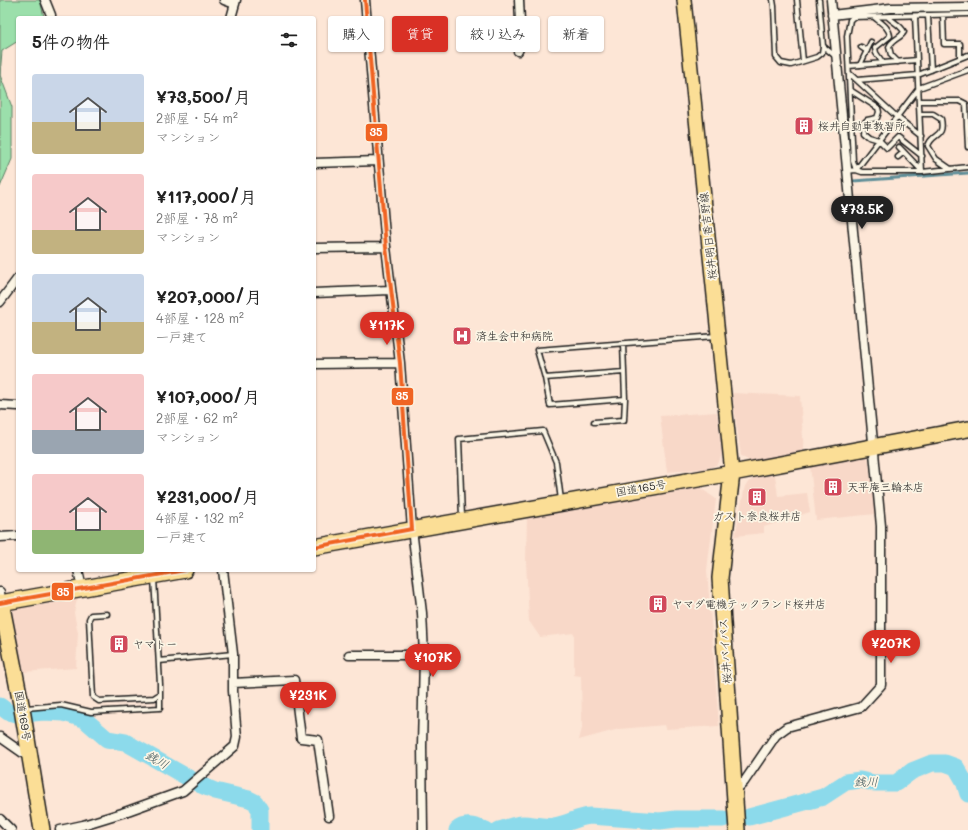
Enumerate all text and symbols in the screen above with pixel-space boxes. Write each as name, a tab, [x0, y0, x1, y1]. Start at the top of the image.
chip: 購入	[328, 16, 384, 52]
chip: 賃貸	[392, 16, 448, 52]
chip: 絞り込み	[456, 16, 540, 52]
chip: 新着	[548, 16, 604, 52]
icon: filters	[278, 29, 300, 51]
text: 5件の物件	[32, 30, 110, 52]
text: ¥73,500/月	[156, 85, 251, 107]
icon: home	[64, 90, 112, 138]
text: 2部屋 · 54 m²	[156, 109, 238, 126]
building icon: 桜井自動車教習所	[793, 115, 815, 137]
place label: 桜井自動車教習所	[818, 118, 906, 133]
line badge: 35	[365, 123, 388, 142]
text: 35	[369, 124, 383, 139]
text: マンション	[156, 128, 220, 145]
text: ¥117,000/月	[156, 185, 257, 207]
icon: home	[64, 190, 112, 238]
street label: 桜井明日香吉野線	[695, 192, 720, 281]
pin: ¥73.5K	[829, 196, 895, 230]
text: ¥73.5K	[840, 200, 884, 217]
text: 2部屋 · 78 m²	[156, 209, 238, 226]
text: マンション	[156, 228, 220, 245]
text: ¥207,000/月	[156, 285, 262, 307]
icon: home	[64, 290, 112, 338]
text: 4部屋 · 128 m²	[156, 309, 244, 326]
pin: ¥117K	[359, 312, 415, 346]
text: ¥117K	[369, 316, 405, 333]
hospital icon: 済生会中和病院	[451, 325, 473, 347]
text: 一戸建て	[156, 328, 208, 345]
place label: 済生会中和病院	[476, 328, 553, 343]
text: ¥107,000/月	[156, 385, 260, 407]
line badge: 35	[391, 387, 414, 406]
text: 35	[395, 388, 409, 403]
icon: home	[64, 390, 112, 438]
text: 2部屋 · 62 m²	[156, 409, 238, 426]
text: マンション	[156, 428, 220, 445]
street label: 国道165号	[615, 476, 667, 499]
building icon: 天平庵三輪本店	[822, 476, 844, 498]
place label: 天平庵三輪本店	[847, 479, 924, 494]
text: ¥231,000/月	[156, 485, 259, 507]
building icon: ガスト奈良桜井店	[746, 486, 768, 508]
icon: home	[64, 490, 112, 538]
place label: ガスト奈良桜井店	[712, 508, 802, 523]
text: 4部屋 · 132 m²	[156, 509, 244, 526]
text: 一戸建て	[156, 528, 208, 545]
line badge: 35	[51, 582, 74, 601]
text: 35	[56, 584, 70, 599]
building icon: ヤマダ電機テックランド桜井店	[647, 593, 669, 615]
place label: ヤマダ電機テックランド桜井店	[672, 596, 826, 611]
street label: 桜井バイパス	[715, 618, 734, 684]
pin: ¥207K	[863, 630, 919, 664]
building icon: ヤマトー	[108, 633, 130, 655]
text: ¥207K	[871, 634, 911, 651]
place label: ヤマトー	[133, 636, 177, 651]
pin: ¥107K	[405, 644, 461, 678]
text: ¥107K	[414, 648, 452, 665]
pin: ¥231K	[280, 682, 336, 716]
text: ¥231K	[289, 686, 327, 703]
street label: 国道169号	[12, 689, 35, 742]
water label: 銭川	[143, 746, 172, 772]
water label: 銭川	[854, 773, 878, 789]

